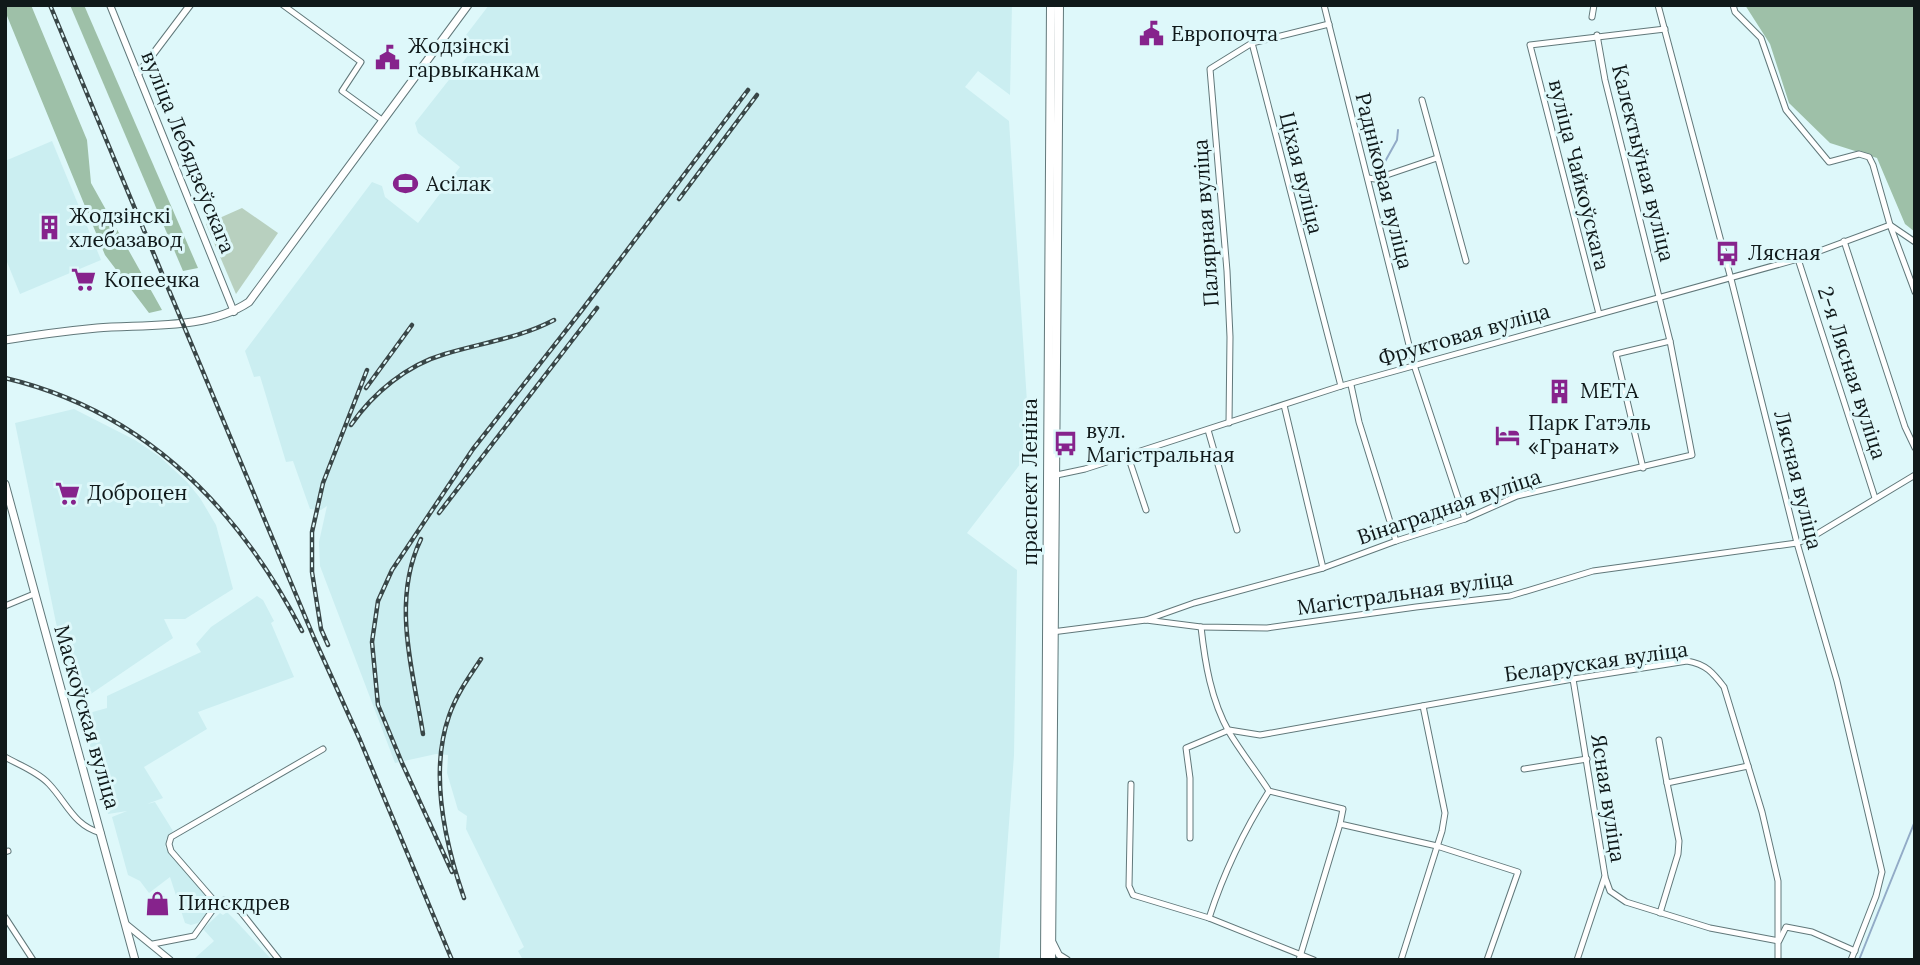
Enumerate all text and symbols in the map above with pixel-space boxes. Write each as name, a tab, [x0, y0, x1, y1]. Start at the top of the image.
public building icon: Европочта	[1137, 20, 1165, 48]
place label: Европочта	[1171, 20, 1278, 47]
place label: Жодзінскі гарвыканкам	[408, 32, 540, 83]
public building icon: Жодзінскі гарвыканкам	[374, 44, 402, 72]
street label: вуліца Лебядзеўскага	[136, 47, 241, 257]
street label: Калектыўная вуліца	[1606, 61, 1681, 264]
street label: вуліца Чайкоўскага	[1543, 77, 1616, 273]
street label: Радніковая вуліца	[1349, 90, 1420, 272]
street label: Ціхая вуліца	[1273, 109, 1330, 237]
street label: Палярная вуліца	[1186, 138, 1225, 308]
sports icon: Асілак	[392, 170, 420, 198]
place label: Асілак	[425, 170, 491, 197]
place label: Жодзінскі хлебазавод	[69, 202, 182, 253]
building icon: Жодзінскі хлебазавод	[35, 214, 63, 242]
bus stop icon: Лясная	[1714, 239, 1742, 267]
place label: Лясная	[1748, 239, 1821, 266]
supermarket icon: Копеечка	[70, 266, 98, 294]
place label: Копеечка	[104, 266, 200, 293]
street label: 2-я Лясная вуліца	[1812, 283, 1893, 463]
street label: Фруктовая вуліца	[1375, 297, 1553, 372]
building icon: МЕТА	[1546, 377, 1574, 405]
place label: МЕТА	[1580, 377, 1639, 404]
street label: праспект Леніна	[1016, 398, 1043, 566]
street label: Лясная вуліца	[1768, 408, 1829, 552]
place label: Парк Гатэль «Гранат»	[1528, 409, 1651, 460]
place label: вул. Магістральная	[1086, 417, 1235, 468]
hotel icon: Парк Гатэль «Гранат»	[1494, 421, 1522, 449]
bus stop icon: вул. Магістральная	[1052, 429, 1080, 457]
street label: Вінаградная вуліца	[1353, 462, 1545, 551]
supermarket icon: Доброцен	[53, 479, 81, 507]
place label: Доброцен	[87, 479, 187, 506]
street label: Магістральная вуліца	[1295, 564, 1515, 621]
street label: Маскоўская вуліца	[48, 622, 127, 812]
street label: Беларуская вуліца	[1502, 635, 1690, 688]
street label: Ясная вуліца	[1585, 732, 1632, 864]
shop icon: Пинскдрев	[144, 889, 172, 917]
place label: Пинскдрев	[178, 889, 290, 916]

